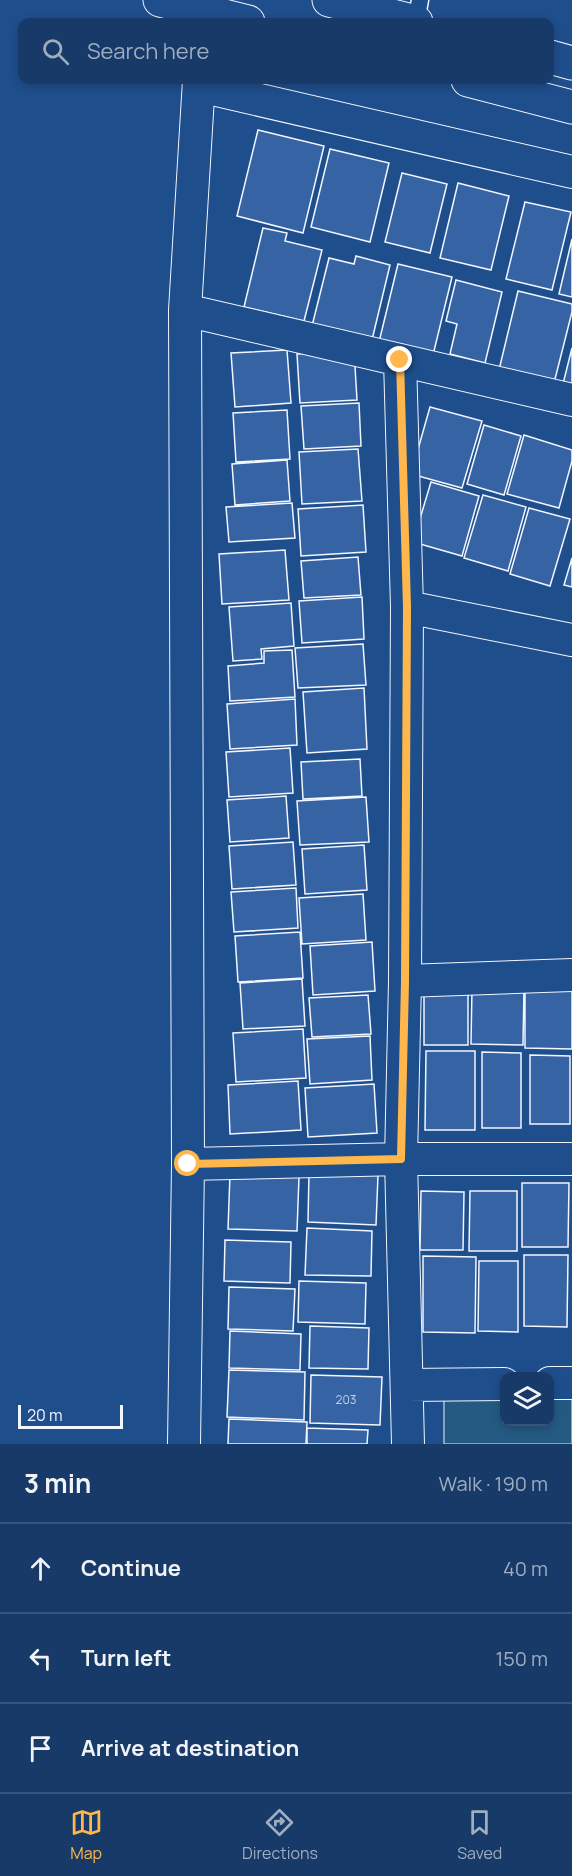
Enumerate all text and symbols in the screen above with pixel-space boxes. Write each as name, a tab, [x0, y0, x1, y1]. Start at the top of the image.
search box	[18, 18, 554, 84]
icon: search	[39, 35, 72, 68]
text: Search here	[87, 36, 209, 66]
route end	[386, 346, 412, 372]
route start	[174, 1150, 200, 1176]
map controls	[500, 1372, 554, 1426]
button: layers	[500, 1372, 554, 1426]
house number: 203	[336, 1391, 356, 1408]
scale bar	[18, 1402, 123, 1430]
text: 20 m	[27, 1404, 63, 1426]
text: 3 min	[24, 1465, 91, 1501]
text: Walk · 190 m	[439, 1470, 548, 1497]
icon: ahead	[24, 1552, 57, 1585]
text: Continue	[81, 1553, 181, 1583]
text: 40 m	[503, 1555, 548, 1582]
icon: left	[24, 1642, 57, 1675]
text: Turn left	[81, 1643, 171, 1673]
text: 150 m	[495, 1645, 548, 1672]
icon: arrive	[24, 1732, 57, 1765]
text: Arrive at destination	[81, 1733, 299, 1763]
tab: Map	[70, 1806, 103, 1864]
tab: Directions	[242, 1806, 318, 1864]
tab: Saved	[457, 1806, 502, 1864]

